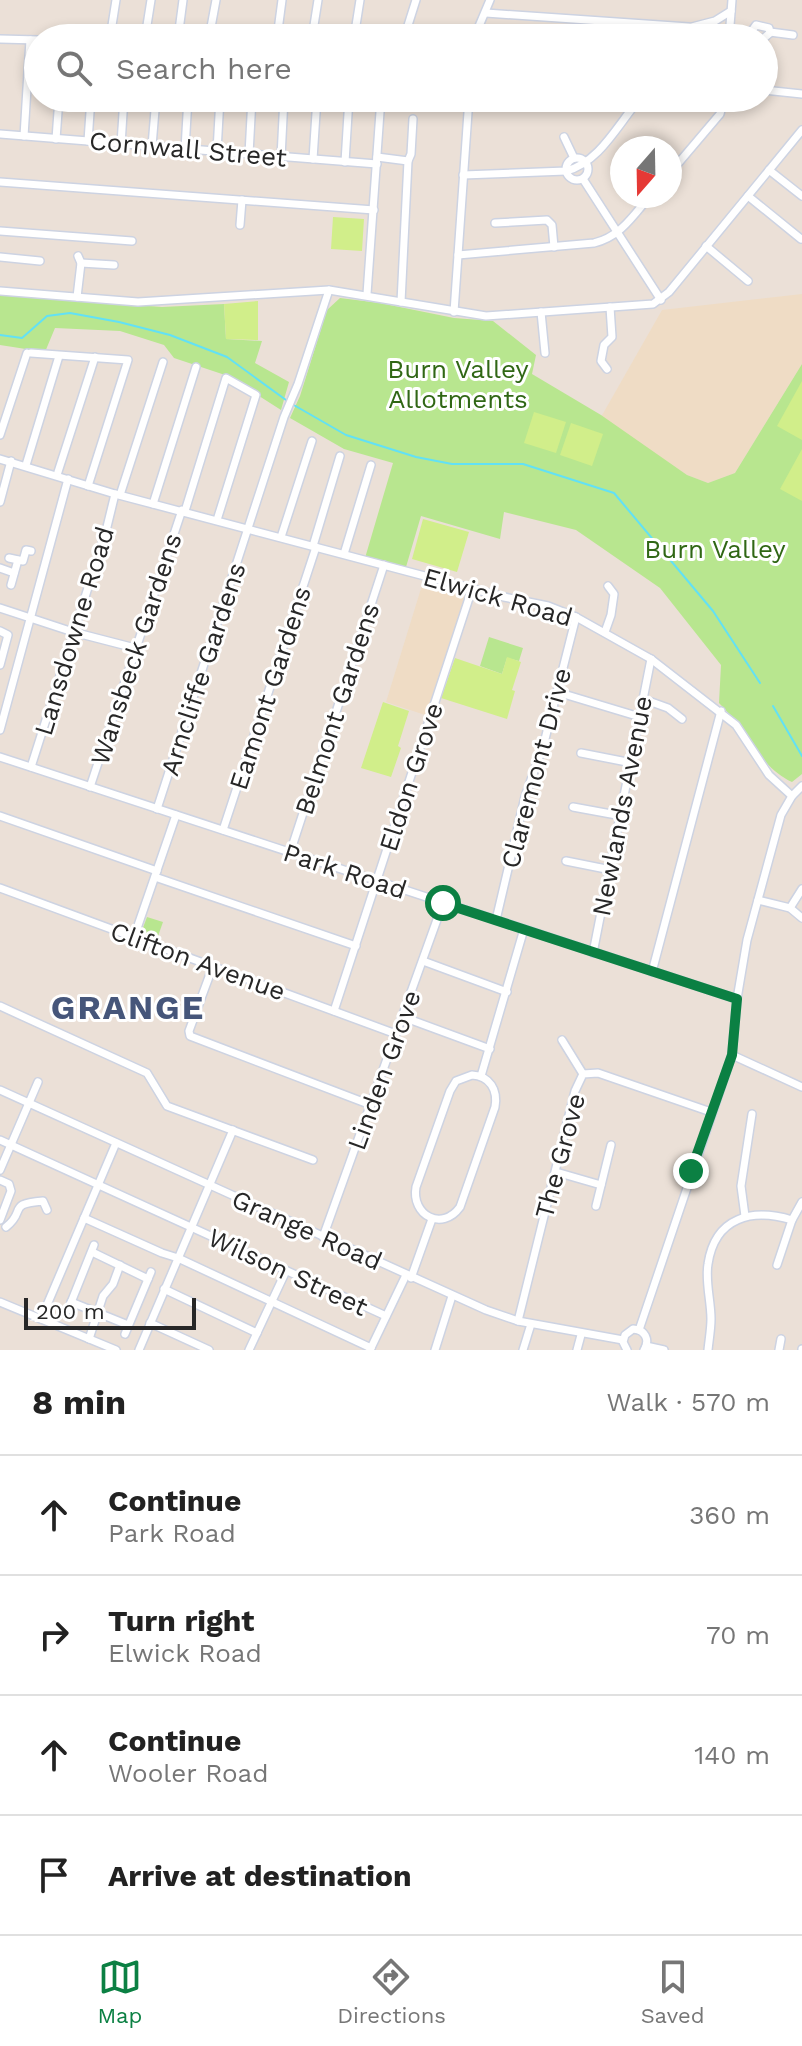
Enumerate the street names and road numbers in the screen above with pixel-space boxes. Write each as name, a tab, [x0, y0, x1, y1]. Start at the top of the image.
street label: Cornwall Street	[88, 125, 288, 173]
street label: Lansdowne Road	[28, 523, 120, 739]
street label: Wansbeck Gardens	[84, 529, 188, 769]
street label: Arncliffe Gardens	[154, 559, 252, 779]
street label: Elwick Road	[420, 561, 576, 633]
street label: Eamont Gardens	[223, 582, 317, 794]
street label: Belmont Gardens	[289, 599, 385, 819]
street label: Claremont Drive	[495, 664, 577, 872]
street label: Newlands Avenue	[586, 693, 658, 919]
street label: Eldon Grove	[373, 699, 449, 855]
street label: Park Road	[280, 837, 410, 905]
street label: Clifton Avenue	[106, 915, 290, 1007]
street label: Linden Grove	[341, 986, 427, 1154]
street label: The Grove	[529, 1090, 591, 1222]
street label: Grange Road	[227, 1184, 387, 1276]
street label: Wilson Street	[204, 1222, 373, 1322]

